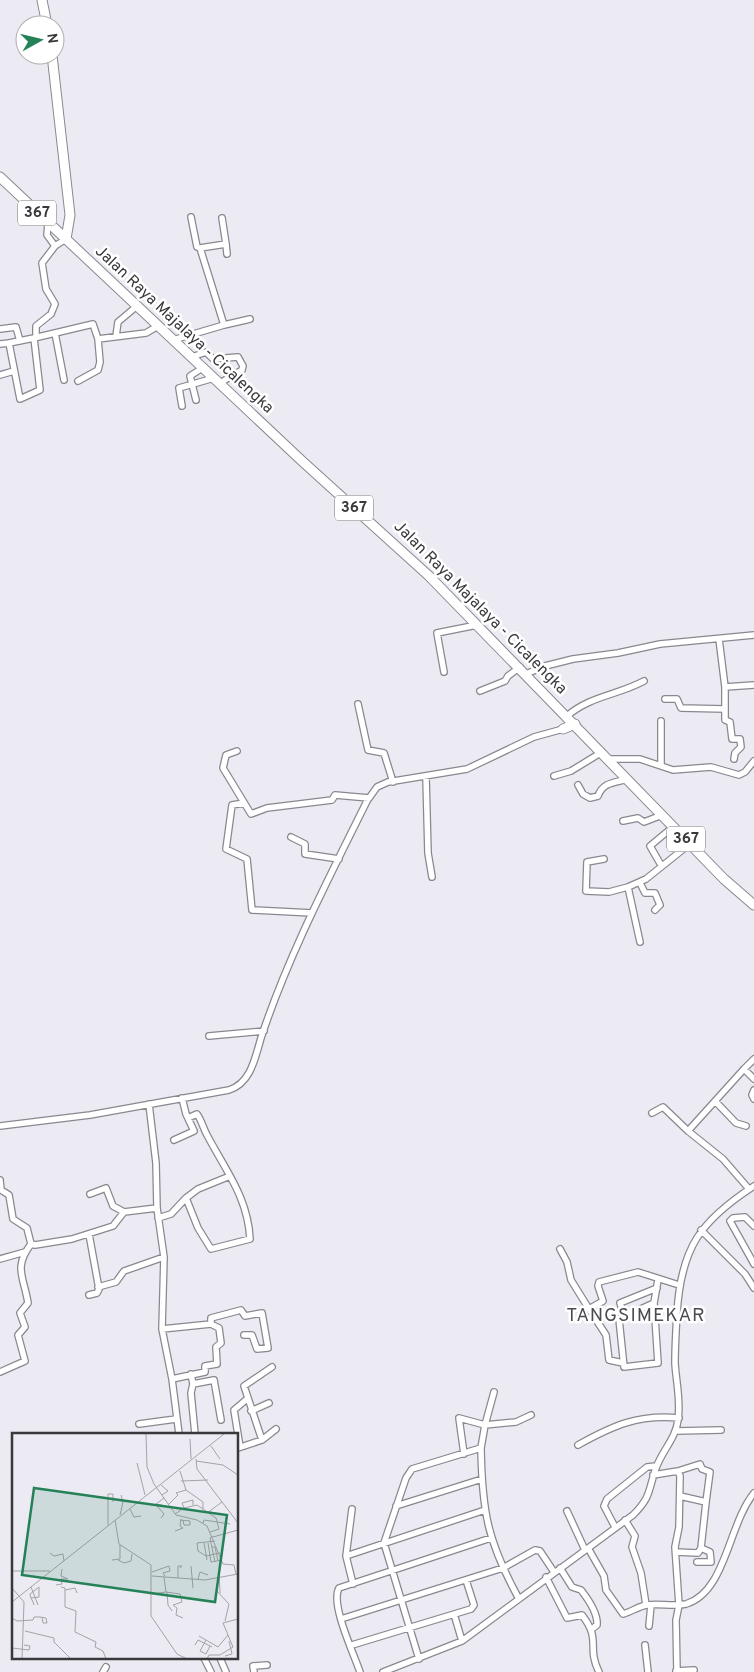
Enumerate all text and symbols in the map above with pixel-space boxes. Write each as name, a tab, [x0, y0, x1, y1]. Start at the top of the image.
north arrow	[15, 15, 65, 65]
text: N	[42, 32, 61, 45]
road number: 367	[18, 200, 56, 226]
street label: Jalan Raya Majalaya - Cicalengka	[90, 242, 278, 418]
road number: 367	[335, 496, 373, 520]
street label: Jalan Raya Majalaya - Cicalengka	[389, 517, 571, 699]
road number: 367	[667, 826, 705, 852]
district label: TANGSIMEKAR	[566, 1304, 706, 1328]
inset map	[12, 1433, 239, 1660]

